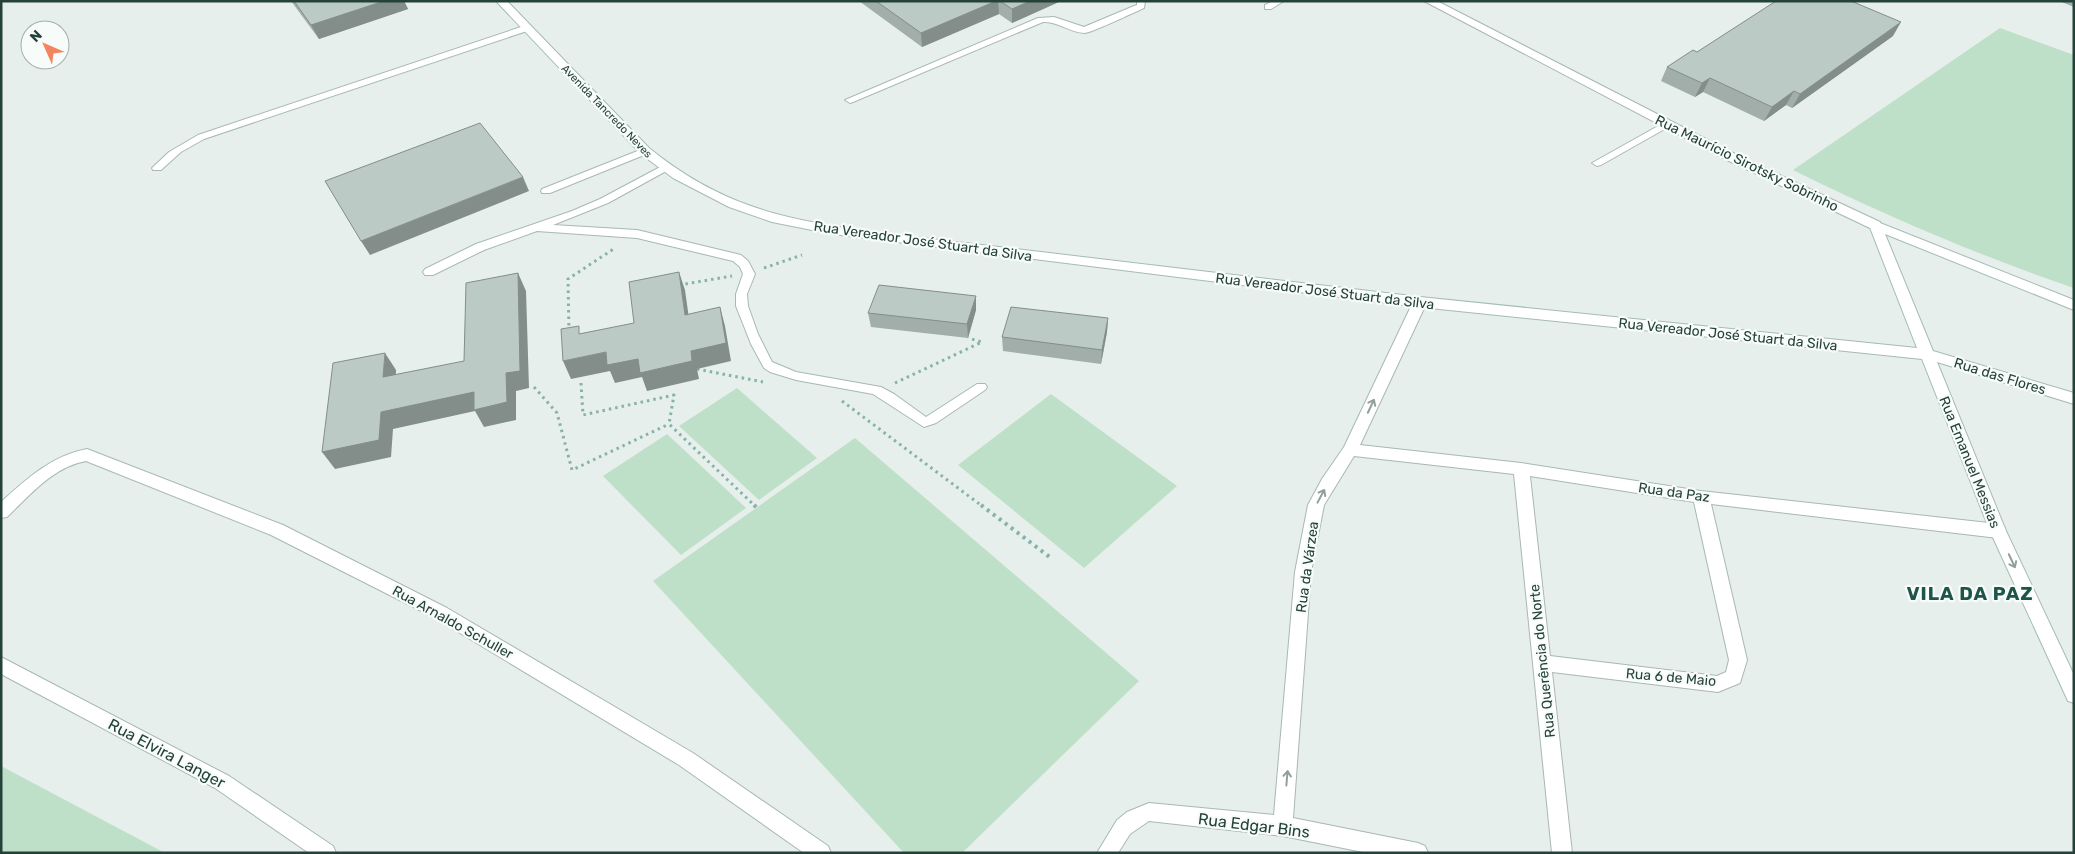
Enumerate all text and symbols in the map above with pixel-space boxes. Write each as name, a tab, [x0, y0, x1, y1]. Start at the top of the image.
north arrow	[20, 20, 70, 70]
text: N	[27, 27, 46, 46]
street label: Avenida Tancredo Neves	[559, 62, 655, 161]
street label: Rua Maurício Sirotsky Sobrinho	[1652, 112, 1841, 215]
street label: Rua Vereador José Stuart da Silva	[813, 218, 1033, 265]
street label: Rua Vereador José Stuart da Silva	[1215, 270, 1435, 313]
street label: Rua Vereador José Stuart da Silva	[1618, 315, 1838, 354]
street label: Rua das Flores	[1952, 354, 2048, 399]
street label: Rua Emanuel Messias	[1935, 394, 2004, 531]
one-way arrow	[1367, 399, 1376, 414]
street label: Rua da Paz	[1637, 479, 1711, 506]
one-way arrow	[1317, 489, 1326, 504]
street label: Rua da Várzea	[1293, 520, 1322, 614]
one-way arrow	[2008, 553, 2017, 568]
street label: Rua Arnaldo Schuller	[389, 582, 517, 663]
district label: VILA DA PAZ	[1906, 582, 2034, 605]
street label: Rua Querência do Norte	[1526, 583, 1559, 739]
street label: Rua 6 de Maio	[1625, 665, 1717, 690]
street label: Rua Elvira Langer	[105, 715, 229, 792]
one-way arrow	[1282, 770, 1292, 786]
street label: Rua Edgar Bins	[1197, 809, 1311, 842]

